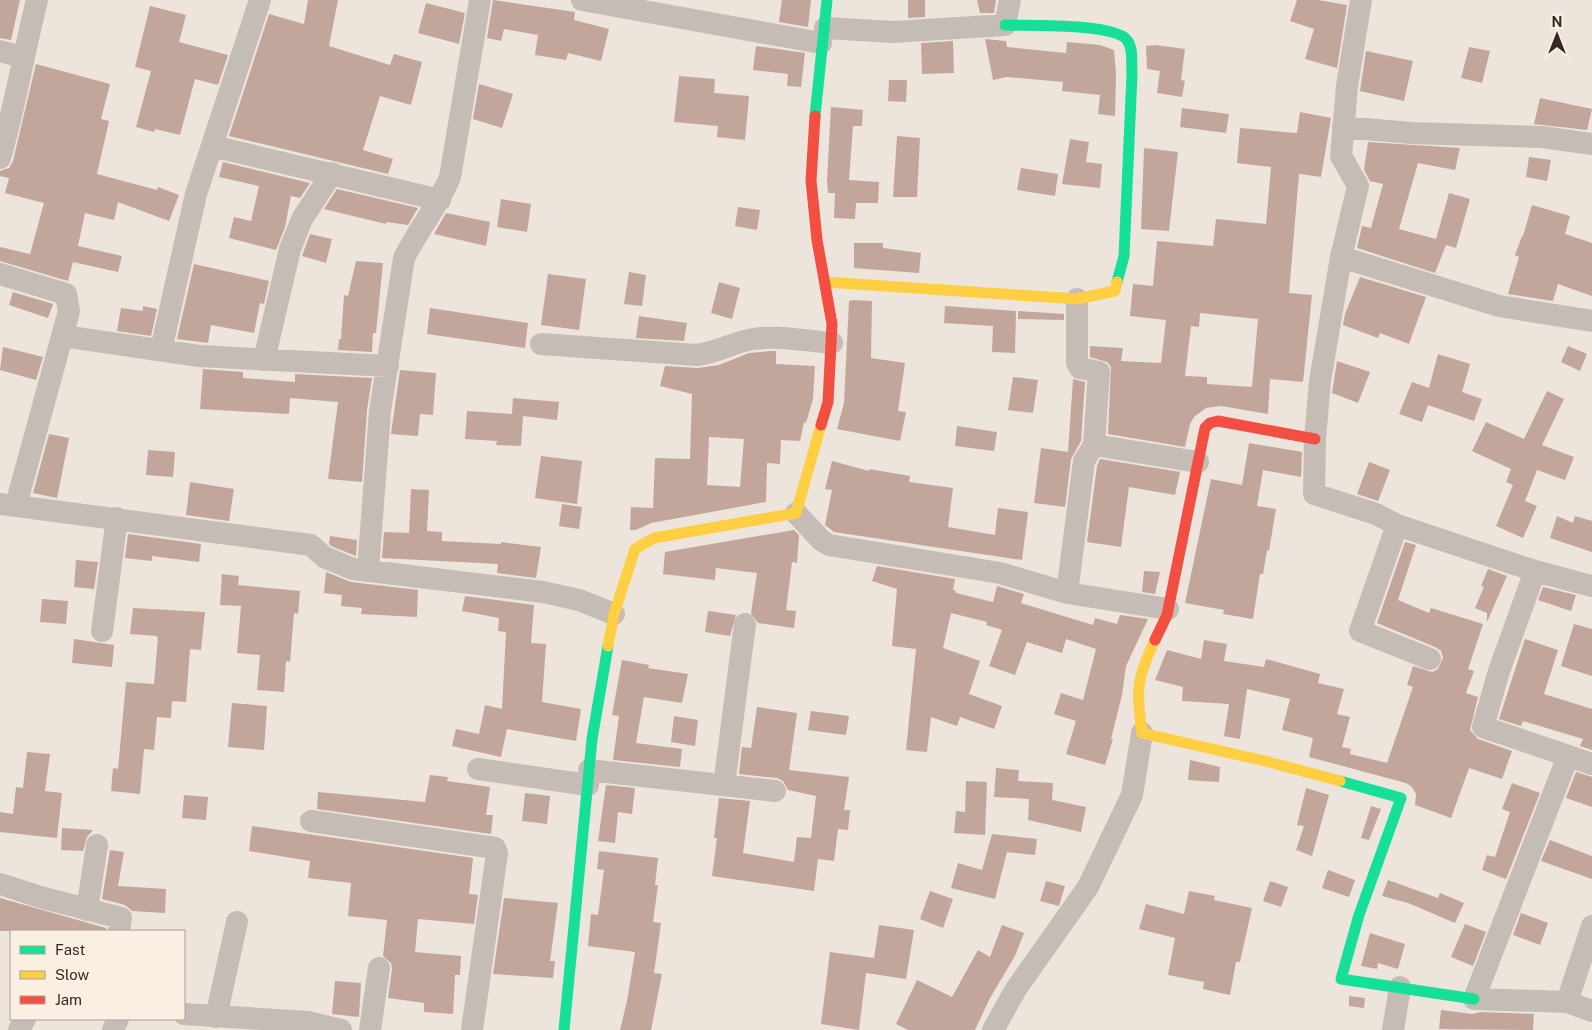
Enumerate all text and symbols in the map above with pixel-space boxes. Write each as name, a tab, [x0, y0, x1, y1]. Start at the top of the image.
north arrow	[1532, 10, 1582, 60]
text: N	[1552, 14, 1562, 30]
legend	[10, 930, 185, 1020]
text: Fast	[55, 941, 85, 958]
text: Slow	[55, 966, 90, 983]
text: Jam	[55, 991, 82, 1008]

